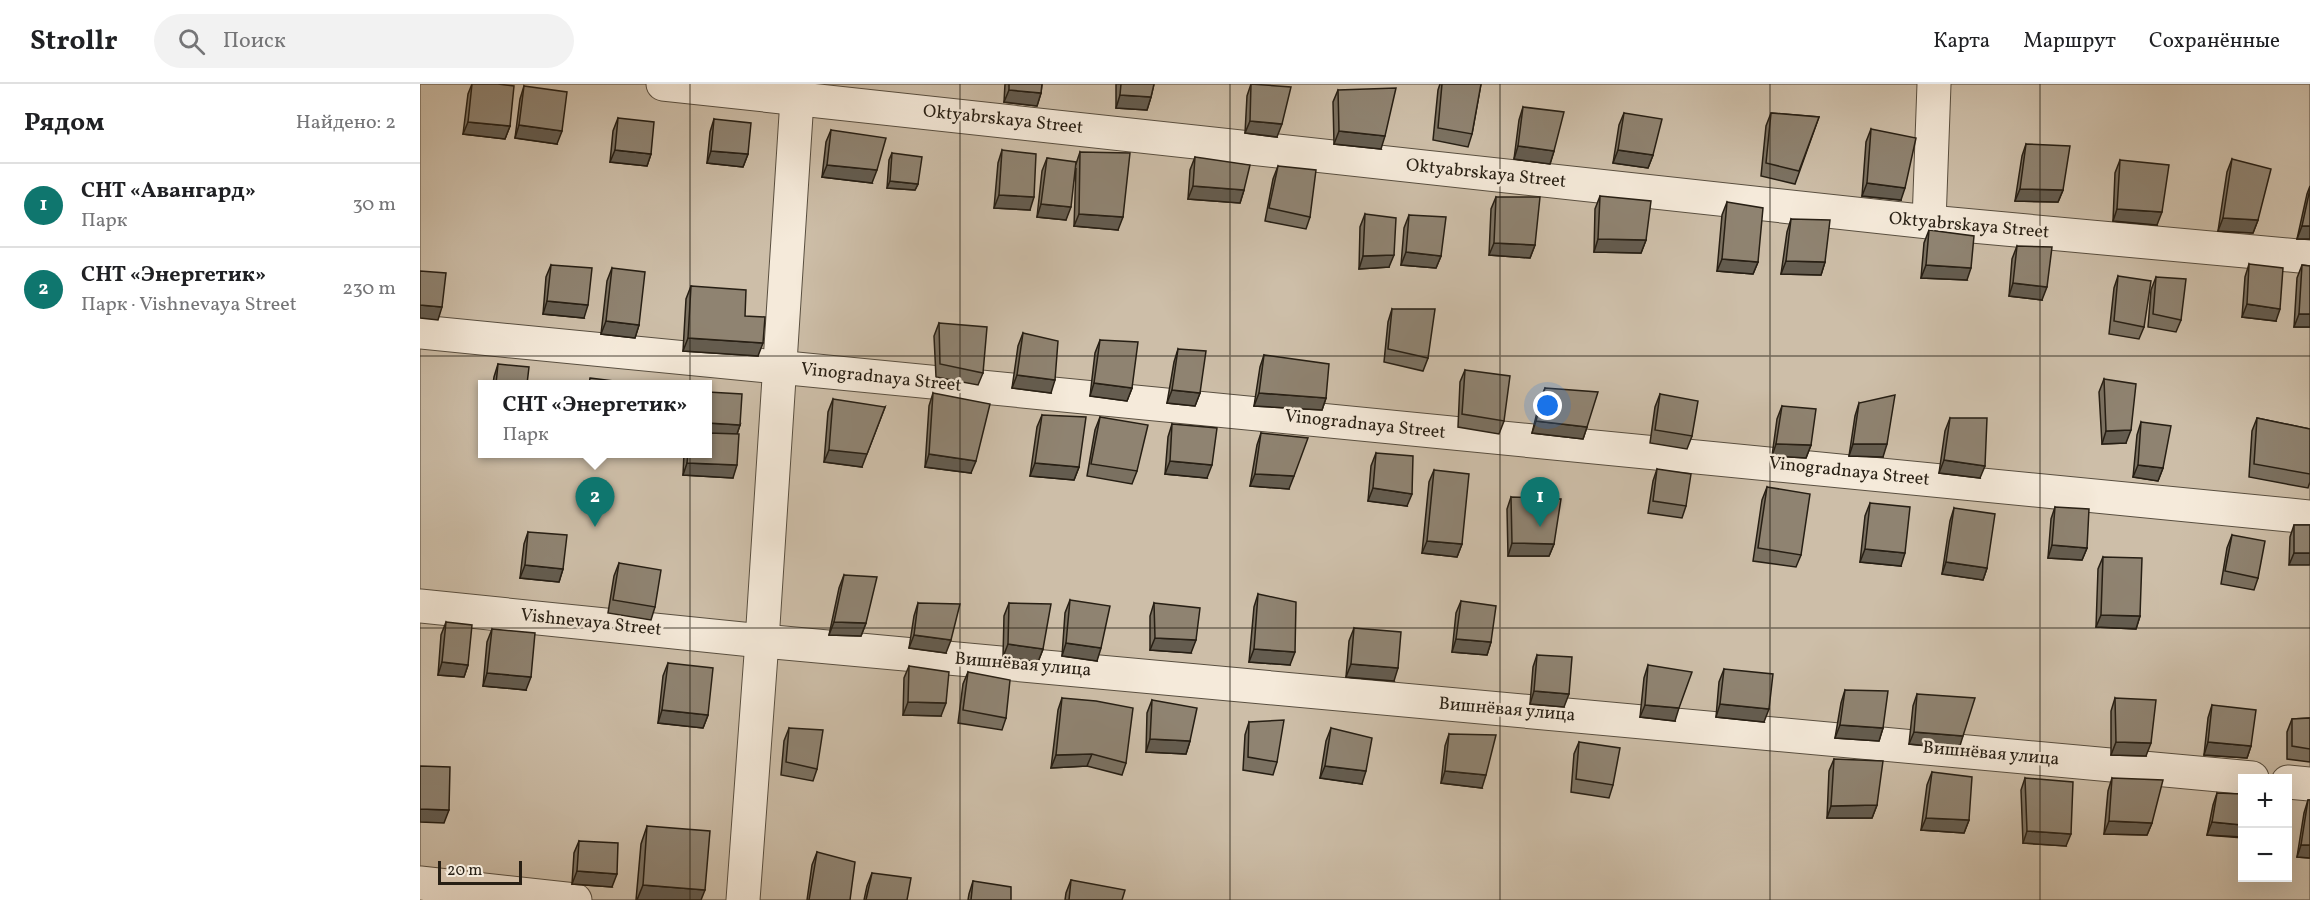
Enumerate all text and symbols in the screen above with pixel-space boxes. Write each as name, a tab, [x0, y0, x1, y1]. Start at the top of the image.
search box	[154, 14, 574, 68]
text: Strollr	[30, 22, 118, 61]
icon: search	[175, 25, 208, 58]
text: Поиск	[223, 26, 286, 57]
text: Карта	[1933, 27, 1990, 56]
text: Маршрут	[2023, 27, 2116, 56]
text: Сохранённые	[2149, 27, 2280, 56]
street label: Oktyabrskaya Street	[922, 99, 1084, 141]
text: Рядом	[24, 105, 104, 141]
text: Найдено: 2	[296, 109, 396, 137]
street label: Oktyabrskaya Street	[1405, 153, 1567, 195]
text: СНТ «Авангард»	[81, 176, 256, 207]
text: 1	[39, 191, 48, 219]
text: 30 m	[352, 191, 396, 219]
text: Парк	[81, 207, 127, 235]
street label: Oktyabrskaya Street	[1888, 207, 2050, 245]
text: СНТ «Энергетик»	[81, 260, 266, 291]
text: 2	[38, 275, 49, 303]
text: 230 m	[342, 275, 396, 303]
text: Парк · Vishnevaya Street	[81, 291, 297, 319]
street label: Vinogradnaya Street	[799, 357, 963, 399]
popup	[478, 380, 712, 458]
text: СНТ «Энергетик»	[502, 390, 688, 421]
your location	[1533, 391, 1562, 420]
street label: Vinogradnaya Street	[1283, 404, 1447, 446]
text: Парк	[502, 421, 549, 449]
street label: Vinogradnaya Street	[1767, 451, 1931, 493]
pin: 2	[576, 478, 615, 527]
pin: 1	[1520, 478, 1560, 527]
street label: Vishnevaya Street	[519, 603, 663, 643]
street label: Вишнёвая улица	[954, 647, 1092, 683]
street label: Вишнёвая улица	[1438, 692, 1576, 728]
street label: Вишнёвая улица	[1922, 736, 2060, 772]
map controls	[2238, 774, 2292, 882]
button: +	[2238, 774, 2292, 828]
button: −	[2238, 828, 2292, 882]
scale bar	[438, 858, 522, 886]
text: 20 m	[447, 860, 482, 882]

